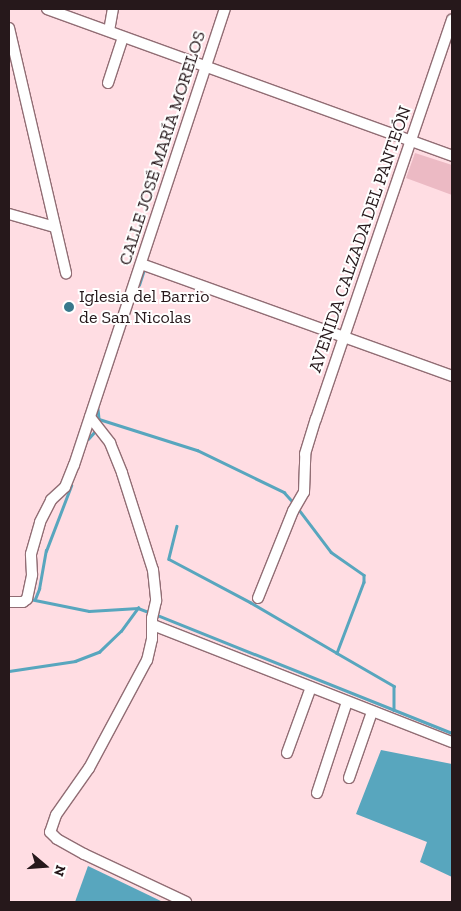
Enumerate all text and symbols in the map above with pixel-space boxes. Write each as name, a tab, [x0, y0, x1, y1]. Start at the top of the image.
street label: CALLE JOSÉ MARÍA MORELOS	[114, 28, 210, 268]
street label: AVENIDA CALZADA DEL PANTEÓN	[304, 102, 416, 376]
place label: Iglesia del Barrio de San Nicolas	[79, 286, 209, 328]
marker: Iglesia del Barrio de San Nicolas	[63, 301, 75, 313]
north arrow	[20, 841, 70, 891]
text: N	[50, 863, 69, 878]

